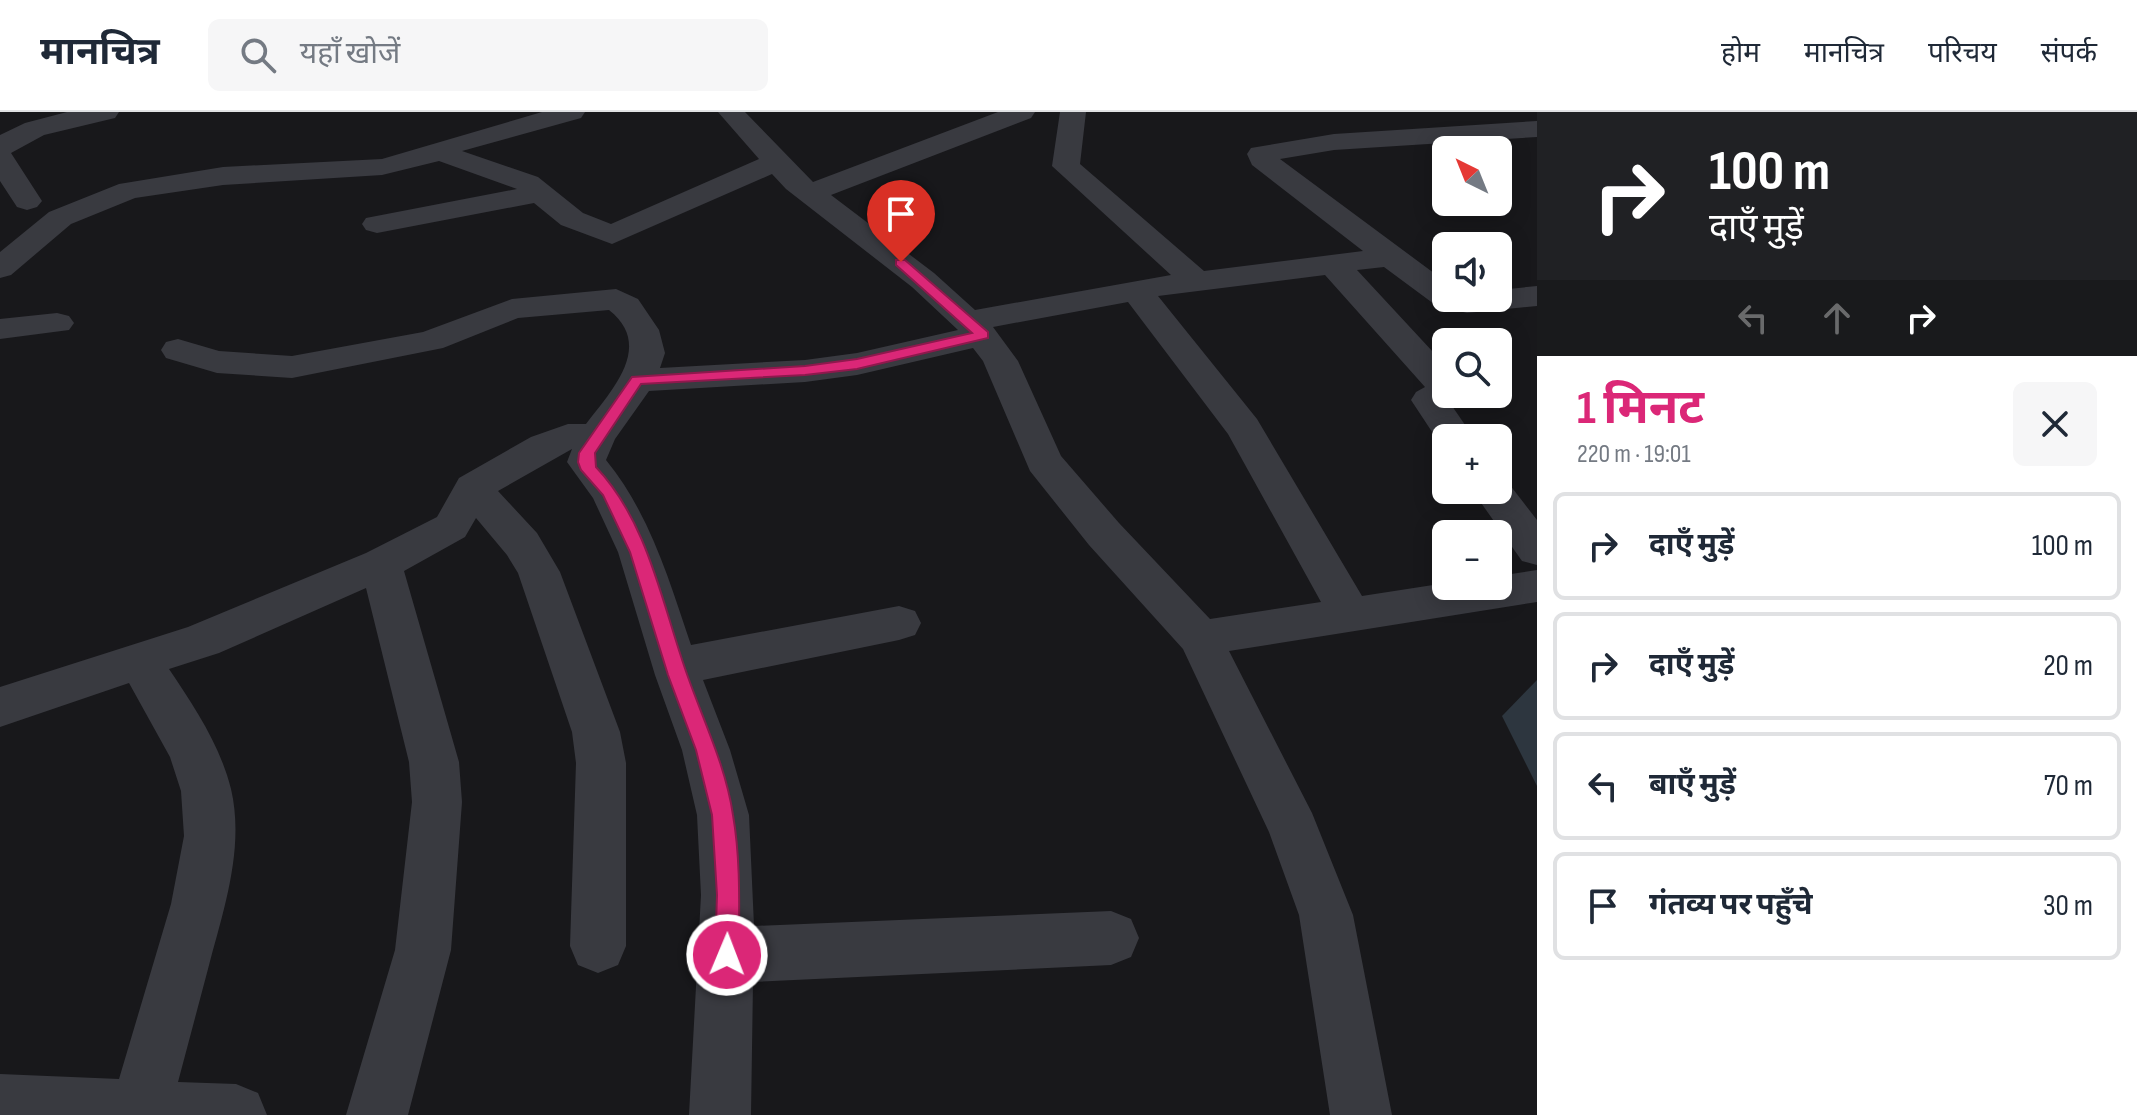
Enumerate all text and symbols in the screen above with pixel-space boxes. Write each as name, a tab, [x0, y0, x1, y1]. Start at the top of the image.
search box	[208, 19, 768, 91]
text: मानचित्र	[40, 30, 160, 75]
icon: search	[236, 33, 280, 77]
text: यहाँ खोजें	[300, 36, 400, 72]
text: होम	[1721, 37, 1760, 70]
text: मानचित्र	[1804, 37, 1884, 70]
text: परिचय	[1928, 37, 1997, 70]
text: संपर्क	[2041, 37, 2097, 70]
north arrow	[1432, 136, 1512, 216]
map controls	[1432, 136, 1512, 600]
text: 100 m	[1709, 139, 1830, 206]
icon: right	[1577, 144, 1681, 248]
pin	[867, 180, 935, 262]
icon: arrive	[879, 192, 923, 236]
text: दाएँ मुड़ें	[1709, 207, 1804, 250]
button: sound	[1432, 232, 1512, 312]
icon: left	[1731, 296, 1775, 340]
icon: ahead	[1815, 296, 1859, 340]
icon: right	[1899, 296, 1943, 340]
button: search	[1432, 328, 1512, 408]
text: 1 मिनट	[1577, 380, 1704, 437]
button: close	[2013, 382, 2097, 466]
button: +	[1432, 424, 1512, 504]
text: 220 m · 19:01	[1577, 439, 1691, 470]
button: −	[1432, 520, 1512, 600]
icon: right	[1581, 524, 1625, 568]
text: दाएँ मुड़ें	[1649, 527, 1734, 563]
text: 100 m	[2032, 528, 2093, 564]
icon: right	[1581, 644, 1625, 688]
text: दाएँ मुड़ें	[1649, 647, 1734, 683]
text: 20 m	[2043, 648, 2093, 684]
icon: left	[1581, 764, 1625, 808]
text: बाएँ मुड़ें	[1649, 767, 1736, 803]
text: 70 m	[2044, 768, 2093, 804]
icon: arrive	[1581, 884, 1625, 928]
text: गंतव्य पर पहुँचे	[1649, 887, 1813, 923]
text: 30 m	[2043, 888, 2093, 924]
position arrow	[685, 913, 769, 997]

